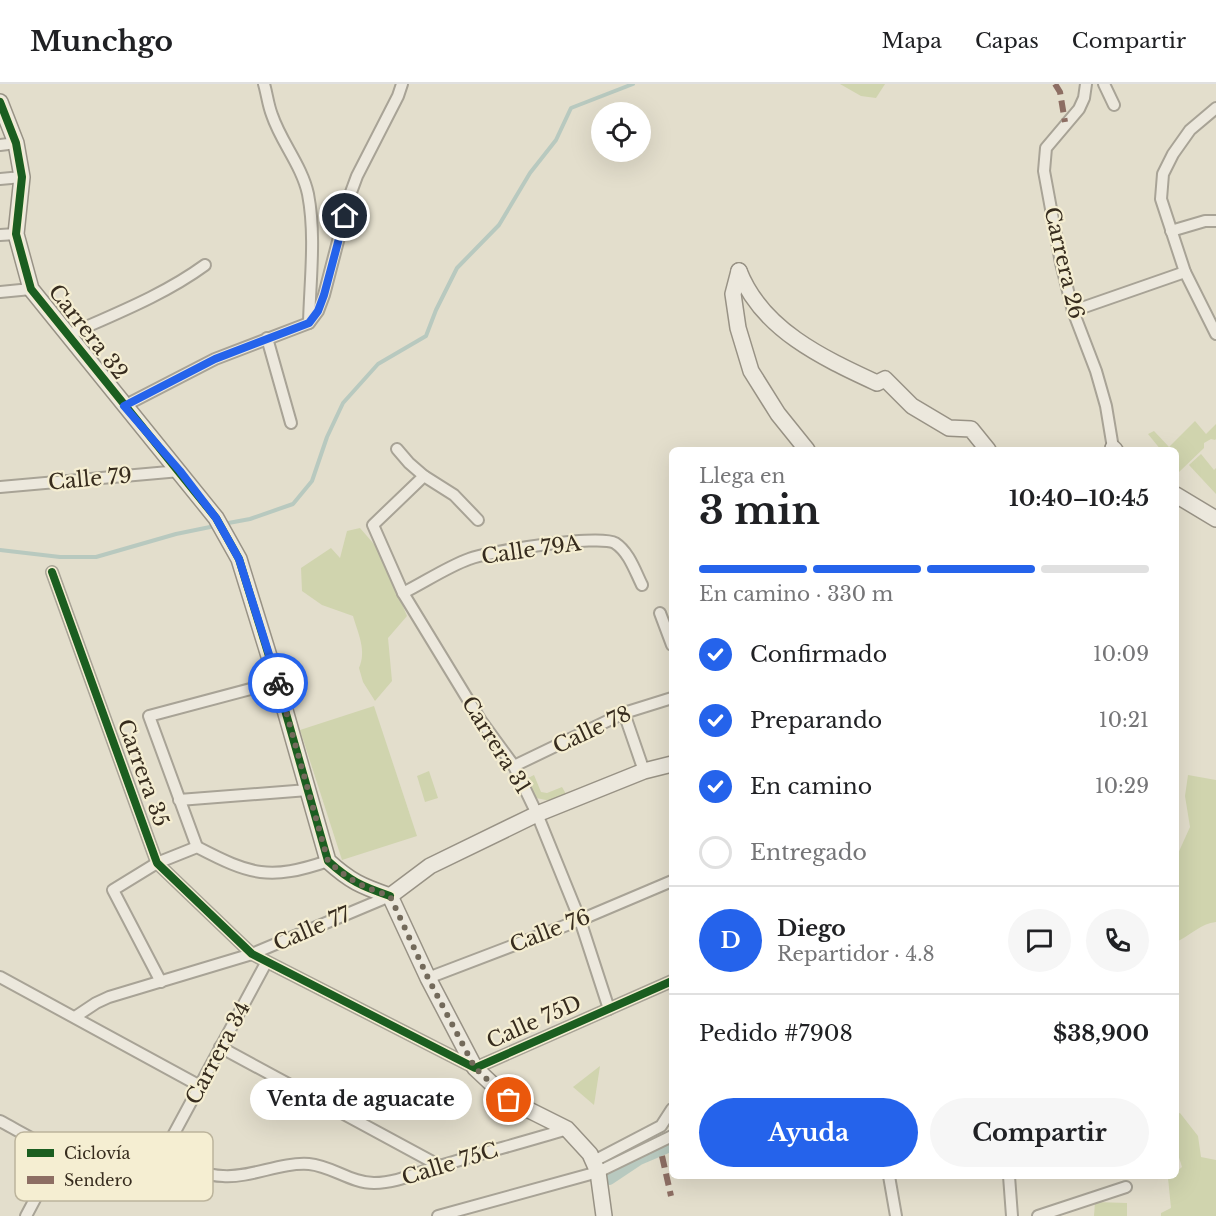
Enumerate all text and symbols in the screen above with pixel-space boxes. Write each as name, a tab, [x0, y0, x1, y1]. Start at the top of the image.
text: Munchgo	[30, 24, 173, 59]
text: Mapa	[882, 28, 942, 54]
text: Capas	[975, 28, 1039, 54]
text: Compartir	[1072, 28, 1186, 54]
map controls	[591, 102, 651, 162]
button: locate	[591, 102, 651, 162]
pin	[319, 190, 370, 241]
icon: home	[328, 199, 361, 232]
street label: Carrera 26	[1038, 204, 1090, 322]
street label: Carrera 32	[43, 279, 133, 385]
street label: Calle 79	[47, 462, 133, 496]
text: Llega en	[699, 464, 785, 488]
text: 10:40–10:45	[1009, 485, 1149, 512]
text: 3 min	[699, 486, 820, 535]
street label: Calle 79A	[480, 530, 583, 570]
text: En camino · 330 m	[699, 582, 893, 606]
icon: check	[699, 638, 732, 671]
text: Confirmado	[750, 641, 887, 668]
text: 10:09	[1093, 642, 1149, 666]
courier	[248, 653, 308, 713]
icon: bike	[262, 667, 295, 700]
street label: Carrera 31	[456, 691, 536, 799]
street label: Calle 78	[549, 701, 635, 759]
icon: check	[699, 704, 732, 737]
text: Preparando	[750, 707, 882, 734]
text: 10:21	[1099, 708, 1149, 732]
street label: Carrera 35	[112, 716, 174, 830]
icon: check	[699, 770, 732, 803]
text: En camino	[750, 773, 872, 800]
text: 10:29	[1095, 774, 1149, 798]
text: Entregado	[750, 839, 867, 866]
street label: Calle 77	[270, 901, 355, 957]
street label: Calle 76	[506, 904, 594, 958]
button: chat	[1008, 909, 1071, 972]
button: phone	[1086, 909, 1149, 972]
text: Diego	[777, 915, 846, 942]
text: D	[720, 927, 741, 954]
text: Repartidor · 4.8	[777, 942, 935, 966]
street label: Calle 75D	[483, 990, 585, 1054]
street label: Carrera 34	[180, 997, 256, 1109]
text: Pedido #7908	[699, 1020, 853, 1047]
text: $38,900	[1053, 1020, 1149, 1047]
pin	[483, 1074, 534, 1125]
callout: Venta de aguacate	[251, 1079, 473, 1121]
icon: bag	[492, 1083, 525, 1116]
text: Venta de aguacate	[267, 1087, 455, 1111]
button: Ayuda	[699, 1098, 918, 1167]
button: Compartir	[930, 1098, 1149, 1167]
legend	[15, 1132, 213, 1201]
street label: Calle 75C	[399, 1137, 501, 1191]
text: Ciclovía	[64, 1143, 130, 1163]
text: Sendero	[64, 1170, 132, 1190]

